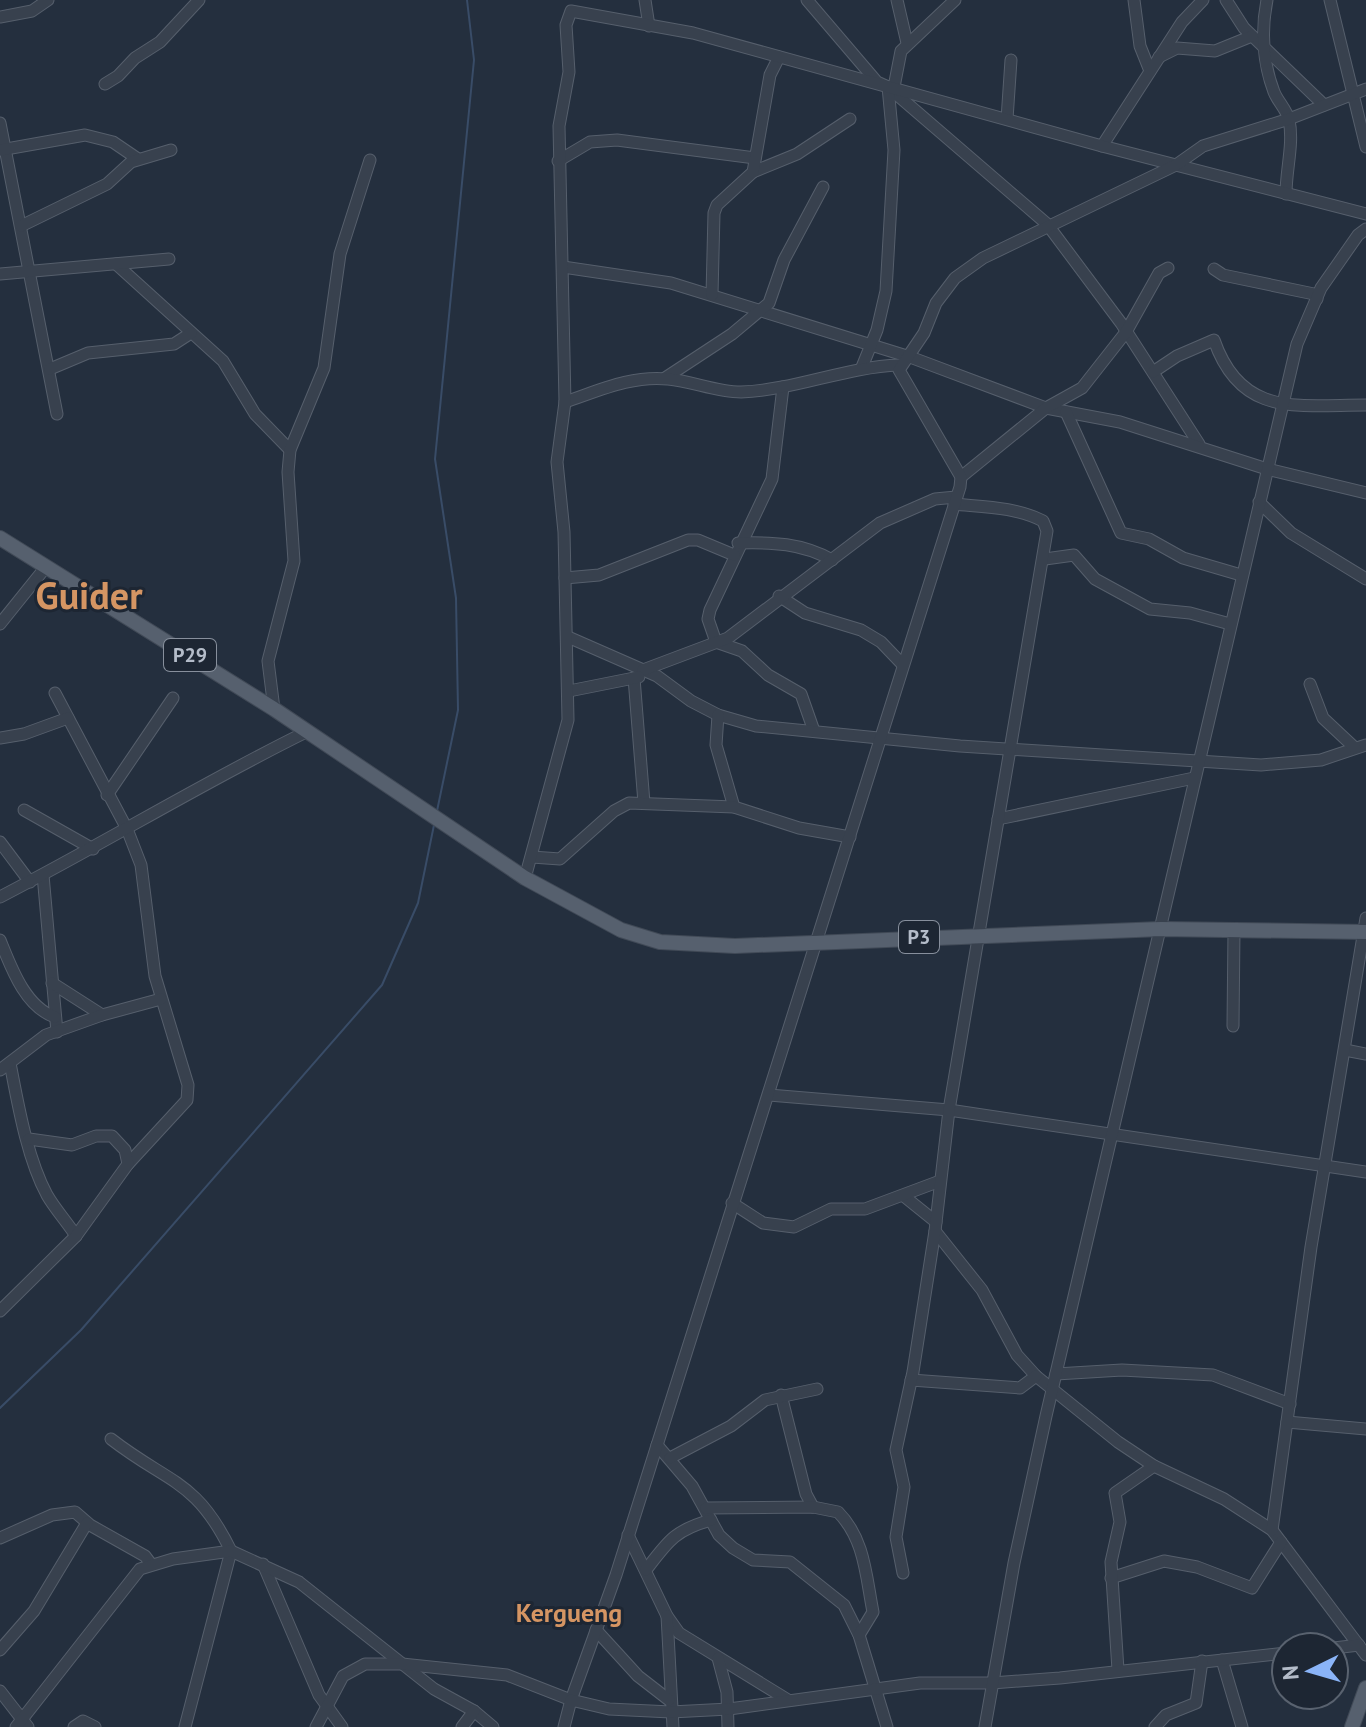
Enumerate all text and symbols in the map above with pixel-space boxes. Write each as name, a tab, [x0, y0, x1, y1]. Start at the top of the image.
district label: Guider	[36, 570, 143, 619]
road number: P29	[164, 639, 216, 671]
road number: P3	[899, 921, 939, 953]
district label: Kergueng	[516, 1596, 622, 1629]
north arrow	[1270, 1631, 1350, 1711]
text: N	[1275, 1664, 1305, 1681]

